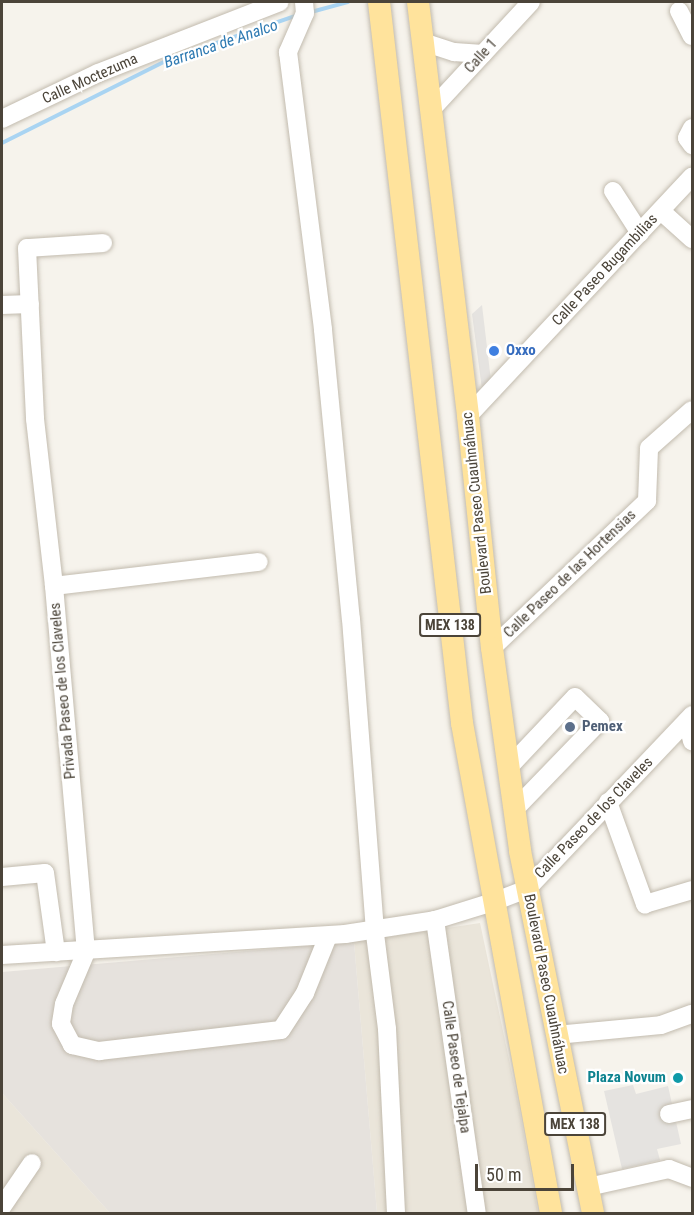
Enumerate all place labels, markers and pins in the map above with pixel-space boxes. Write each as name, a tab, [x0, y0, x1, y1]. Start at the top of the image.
place label: Oxxo	[506, 342, 536, 360]
marker: Oxxo	[487, 344, 501, 358]
place label: Pemex	[582, 718, 623, 736]
marker: Pemex	[563, 720, 577, 734]
place label: Plaza Novum	[588, 1069, 666, 1087]
marker: Plaza Novum	[671, 1071, 685, 1085]

